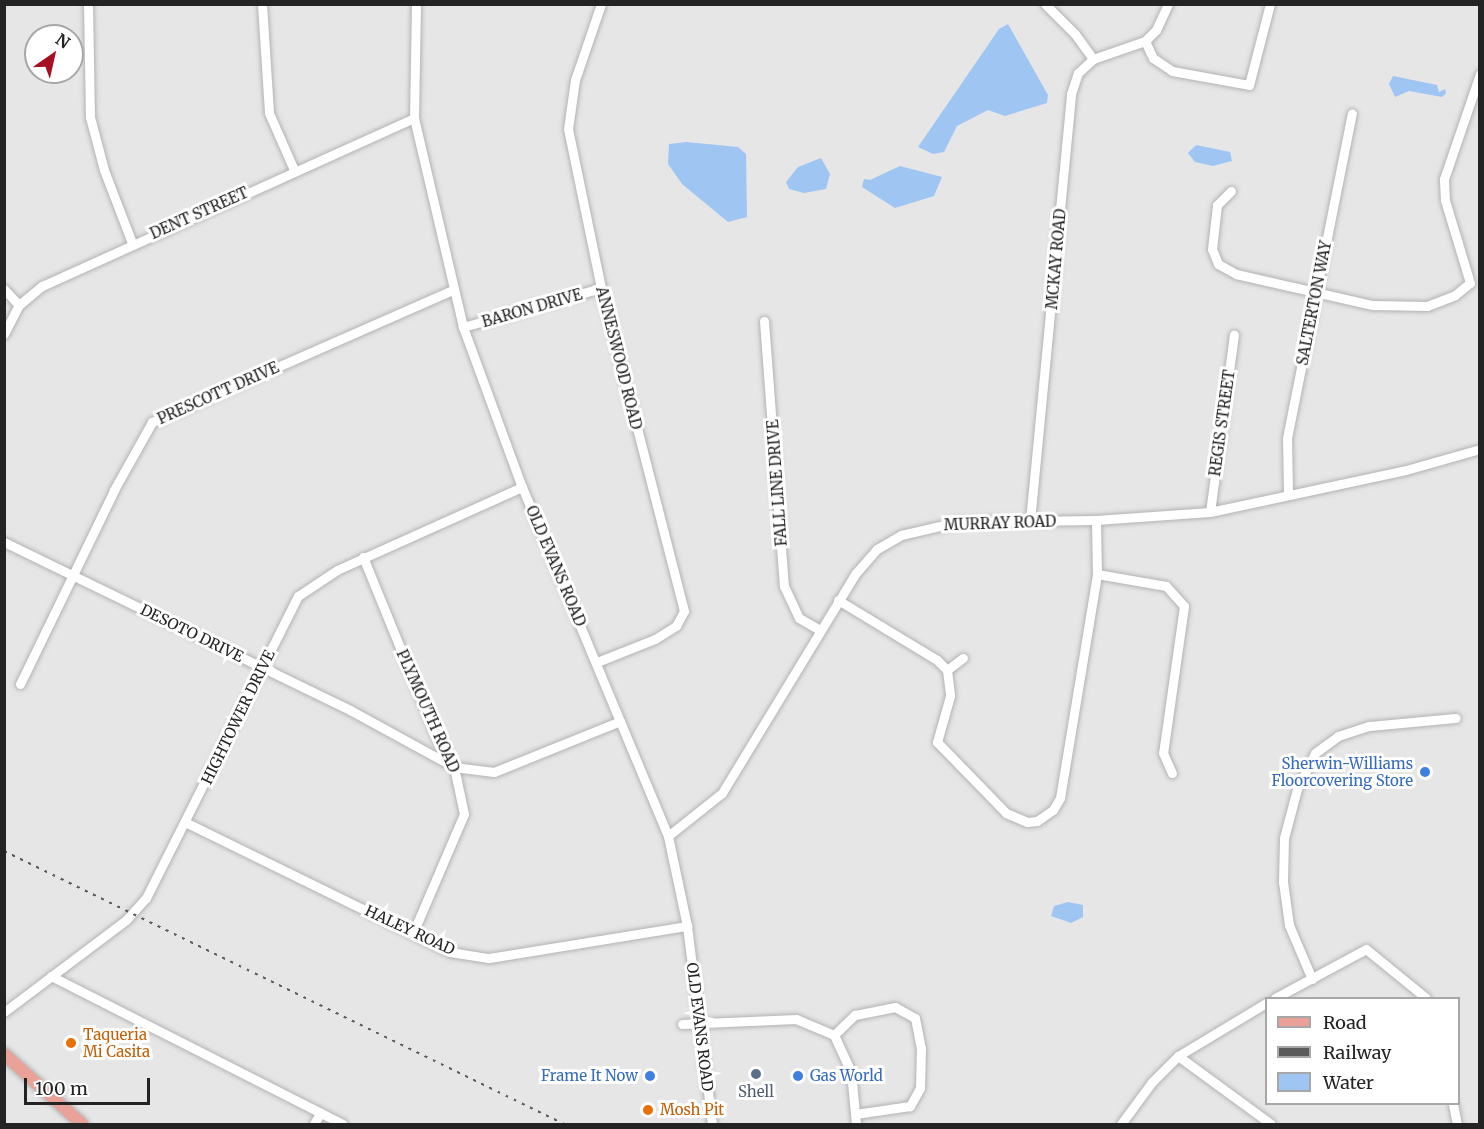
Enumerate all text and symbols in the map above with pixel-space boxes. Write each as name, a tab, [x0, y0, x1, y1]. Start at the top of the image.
north arrow	[24, 24, 84, 84]
text: N	[52, 29, 74, 53]
street label: DENT STREET	[147, 183, 251, 243]
street label: MCKAY ROAD	[1043, 208, 1069, 310]
street label: SALTERTON WAY	[1293, 239, 1335, 367]
street label: BARON DRIVE	[480, 285, 584, 331]
street label: ANNESWOOD ROAD	[593, 285, 645, 431]
street label: PRESCOTT DRIVE	[154, 358, 282, 428]
street label: REGIS STREET	[1206, 369, 1238, 477]
street label: FALL LINE DRIVE	[764, 419, 790, 547]
street label: OLD EVANS ROAD	[522, 503, 590, 629]
street label: MURRAY ROAD	[943, 512, 1057, 534]
street label: DESOTO DRIVE	[138, 600, 246, 666]
street label: HIGHTOWER DRIVE	[198, 647, 278, 787]
street label: PLYMOUTH ROAD	[393, 647, 463, 775]
place label: Sherwin-Williams Floorcovering Store	[1271, 754, 1413, 789]
marker: Sherwin-Williams Floorcovering Store	[1418, 765, 1432, 779]
street label: HALEY ROAD	[362, 901, 458, 959]
street label: OLD EVANS ROAD	[683, 962, 717, 1092]
legend	[1265, 997, 1460, 1105]
text: Road	[1323, 1011, 1367, 1034]
place label: Taqueria Mi Casita	[83, 1025, 150, 1060]
marker: Taqueria Mi Casita	[64, 1036, 78, 1050]
text: Railway	[1323, 1041, 1391, 1064]
scale bar	[27, 1066, 153, 1104]
place label: Frame It Now	[541, 1067, 638, 1085]
marker: Shell	[749, 1067, 763, 1081]
place label: Gas World	[810, 1067, 883, 1085]
marker: Frame It Now	[643, 1069, 657, 1083]
marker: Gas World	[791, 1069, 805, 1083]
text: Water	[1323, 1071, 1374, 1094]
text: 100 m	[35, 1077, 88, 1100]
place label: Shell	[738, 1083, 774, 1101]
place label: Mosh Pit	[660, 1101, 724, 1119]
marker: Mosh Pit	[641, 1103, 655, 1117]

